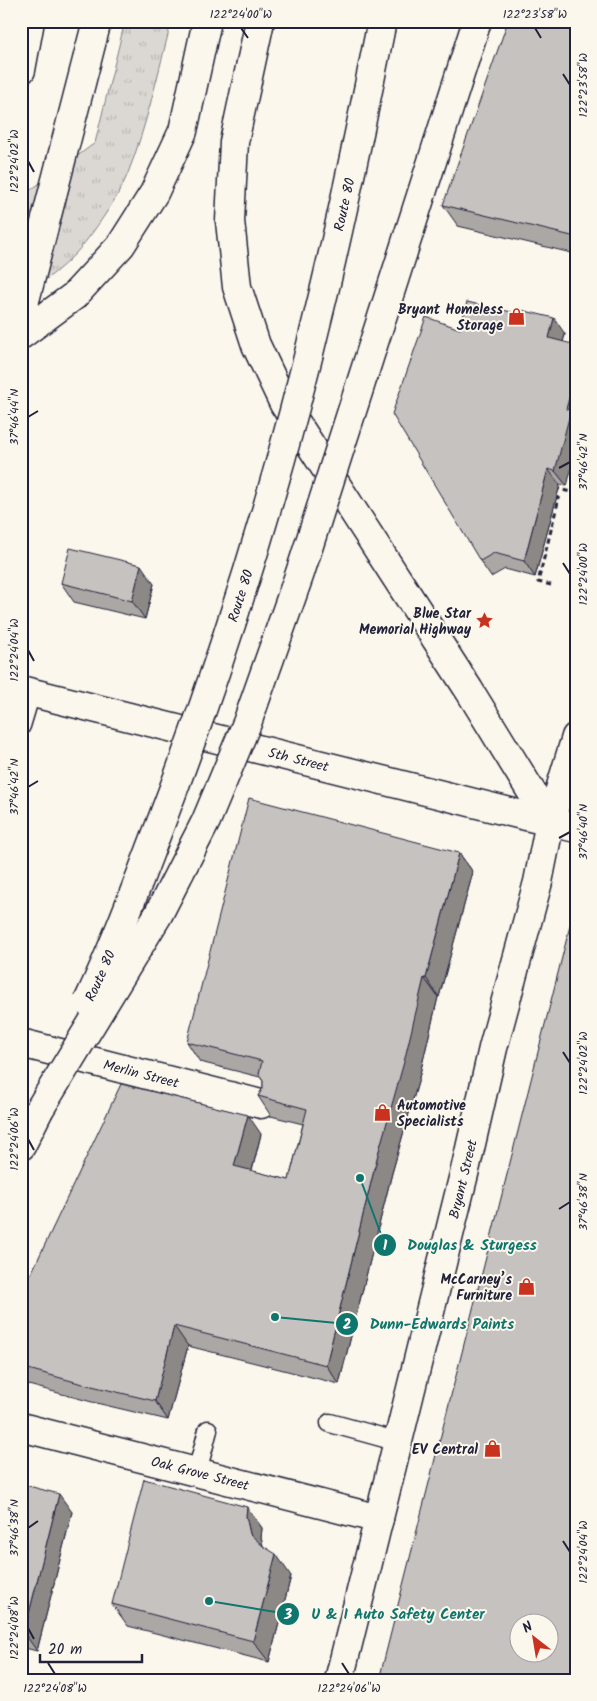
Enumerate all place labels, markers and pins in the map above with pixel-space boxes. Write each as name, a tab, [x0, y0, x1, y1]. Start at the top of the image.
place label: Bryant Homeless Storage	[398, 299, 503, 337]
shop icon: Bryant Homeless Storage	[507, 307, 527, 327]
place label: Blue Star Memorial Highway	[359, 603, 472, 641]
place icon: Blue Star Memorial Highway	[475, 611, 495, 631]
place label: Automotive Specialists	[397, 1095, 466, 1133]
shop icon: Automotive Specialists	[373, 1103, 393, 1123]
callout: Douglas & Sturgess	[373, 1230, 547, 1260]
place label: McCarney’s Furniture	[440, 1269, 512, 1307]
shop icon: McCarney’s Furniture	[516, 1277, 536, 1297]
callout: Dunn-Edwards Paints	[335, 1309, 524, 1339]
place label: EV Central	[412, 1439, 478, 1461]
shop icon: EV Central	[482, 1439, 502, 1459]
callout: U & I Auto Safety Center	[276, 1599, 494, 1629]

